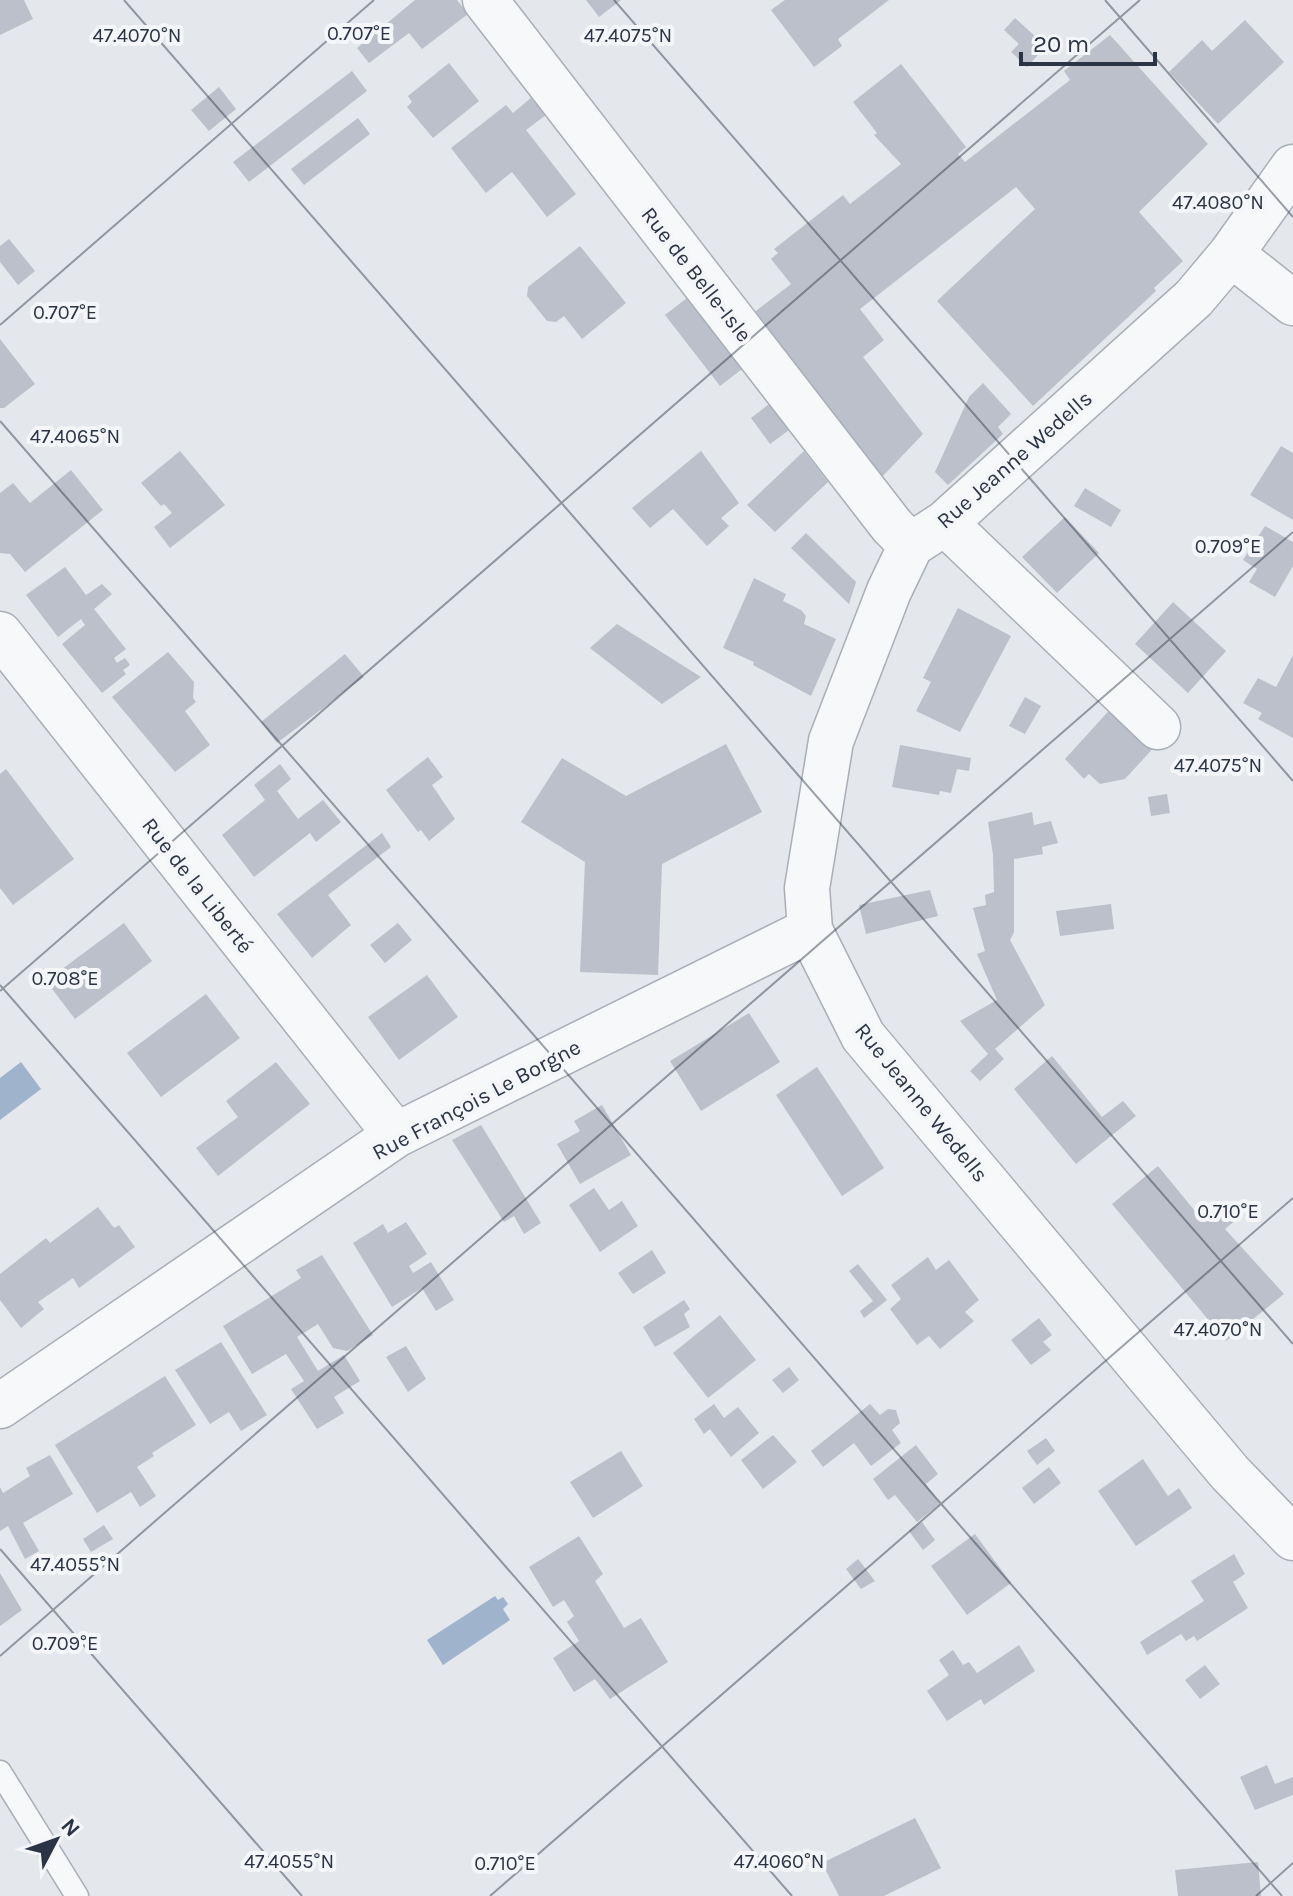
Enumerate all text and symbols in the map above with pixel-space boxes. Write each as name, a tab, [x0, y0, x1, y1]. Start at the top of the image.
scale bar	[1021, 16, 1155, 66]
text: 0.707°E	[327, 22, 391, 45]
text: 47.4070°N	[93, 24, 181, 47]
text: 47.4075°N	[584, 24, 672, 47]
text: 20 m	[1033, 30, 1089, 58]
text: 47.4080°N	[1172, 191, 1264, 214]
street label: Rue de Belle-Isle	[635, 202, 757, 347]
text: 0.707°E	[33, 301, 97, 324]
street label: Rue Jeanne Wedells	[932, 385, 1098, 534]
text: 47.4065°N	[30, 425, 120, 448]
text: 0.709°E	[1195, 535, 1261, 558]
text: 47.4075°N	[1174, 754, 1262, 777]
street label: Rue de la Liberté	[136, 813, 258, 959]
text: 0.708°E	[31, 967, 99, 990]
street label: Rue Jeanne Wedells	[849, 1018, 993, 1187]
street label: Rue François Le Borgne	[368, 1034, 585, 1166]
text: 0.710°E	[1197, 1200, 1259, 1223]
text: 47.4070°N	[1174, 1318, 1262, 1341]
text: 47.4055°N	[30, 1553, 120, 1576]
text: 0.709°E	[32, 1632, 98, 1655]
north arrow	[16, 1800, 96, 1880]
text: N	[55, 1813, 85, 1842]
text: 47.4055°N	[244, 1850, 334, 1873]
text: 47.4060°N	[734, 1850, 824, 1873]
text: 0.710°E	[474, 1852, 536, 1875]

